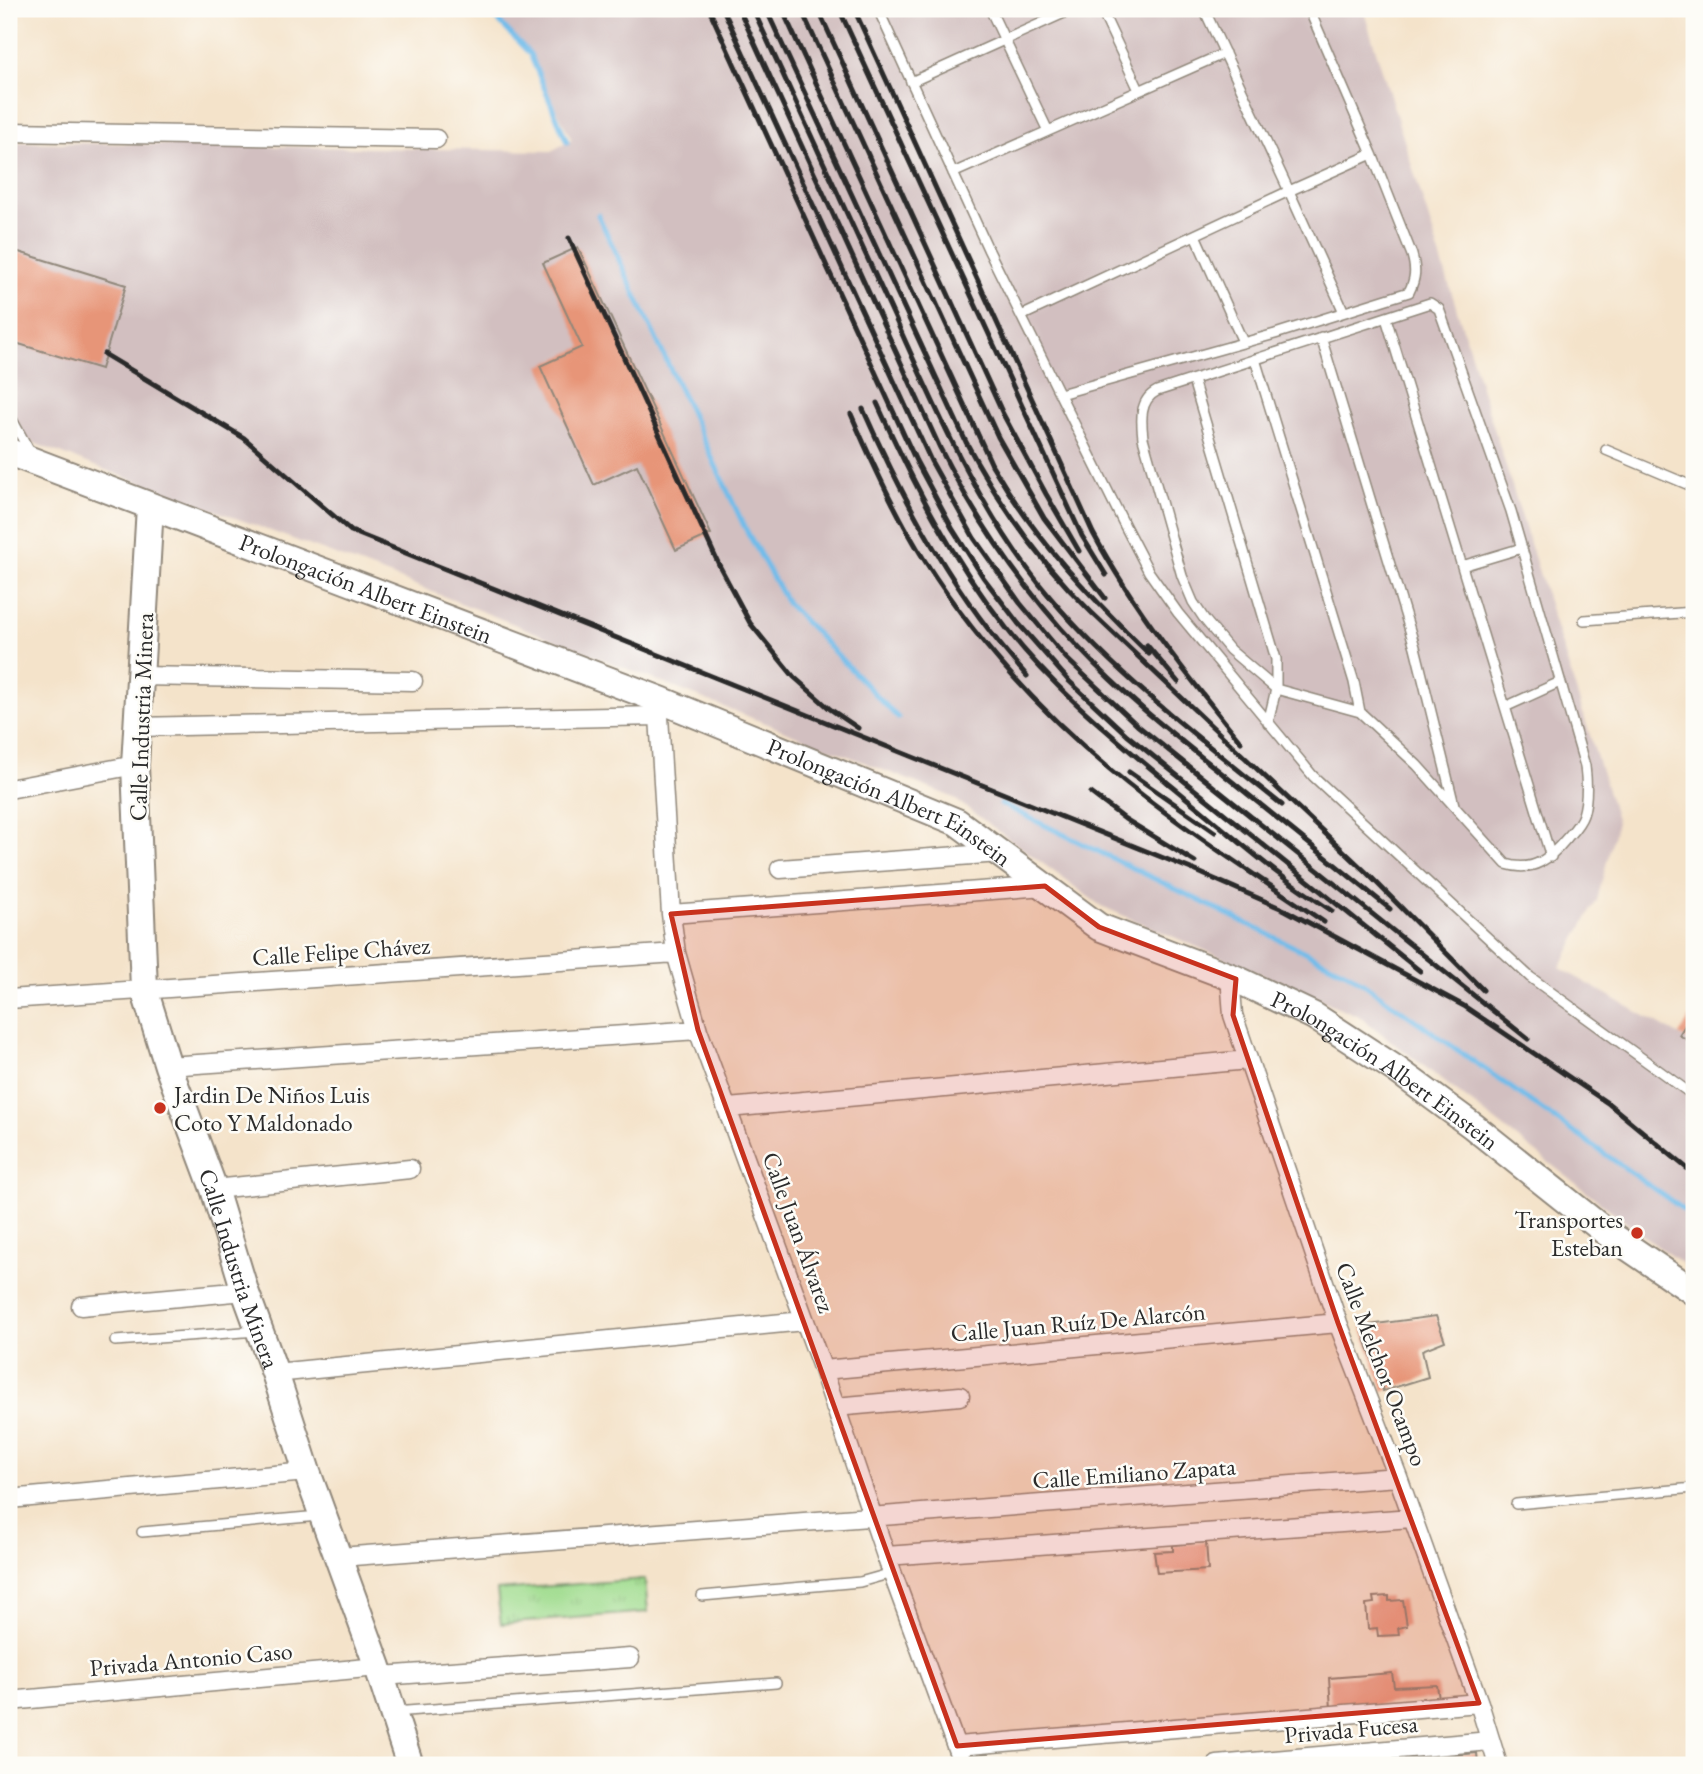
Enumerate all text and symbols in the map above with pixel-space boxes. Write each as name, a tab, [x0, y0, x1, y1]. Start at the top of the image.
street label: Prolongación Albert Einstein	[235, 526, 497, 650]
street label: Calle Industria Minera	[122, 612, 160, 822]
street label: Prolongación Albert Einstein	[763, 730, 1018, 873]
street label: Calle Felipe Chávez	[251, 929, 431, 973]
street label: Prolongación Albert Einstein	[1266, 983, 1506, 1157]
place label: Jardin De Niños Luis Coto Y Maldonado	[172, 1079, 370, 1138]
marker: Jardin De Niños Luis Coto Y Maldonado	[152, 1100, 168, 1116]
street label: Calle Juan Álvarez	[756, 1147, 842, 1317]
street label: Calle Industria Minera	[192, 1164, 288, 1373]
place label: Transportes Esteban	[1514, 1204, 1623, 1263]
marker: Transportes Esteban	[1629, 1225, 1645, 1241]
street label: Calle Melchor Ocampo	[1329, 1258, 1435, 1470]
street label: Calle Juan Ruíz De Alarcón	[949, 1295, 1207, 1349]
street label: Calle Emiliano Zapata	[1031, 1450, 1237, 1496]
street label: Privada Antonio Caso	[88, 1635, 294, 1683]
street label: Privada Fucesa	[1283, 1708, 1420, 1750]

